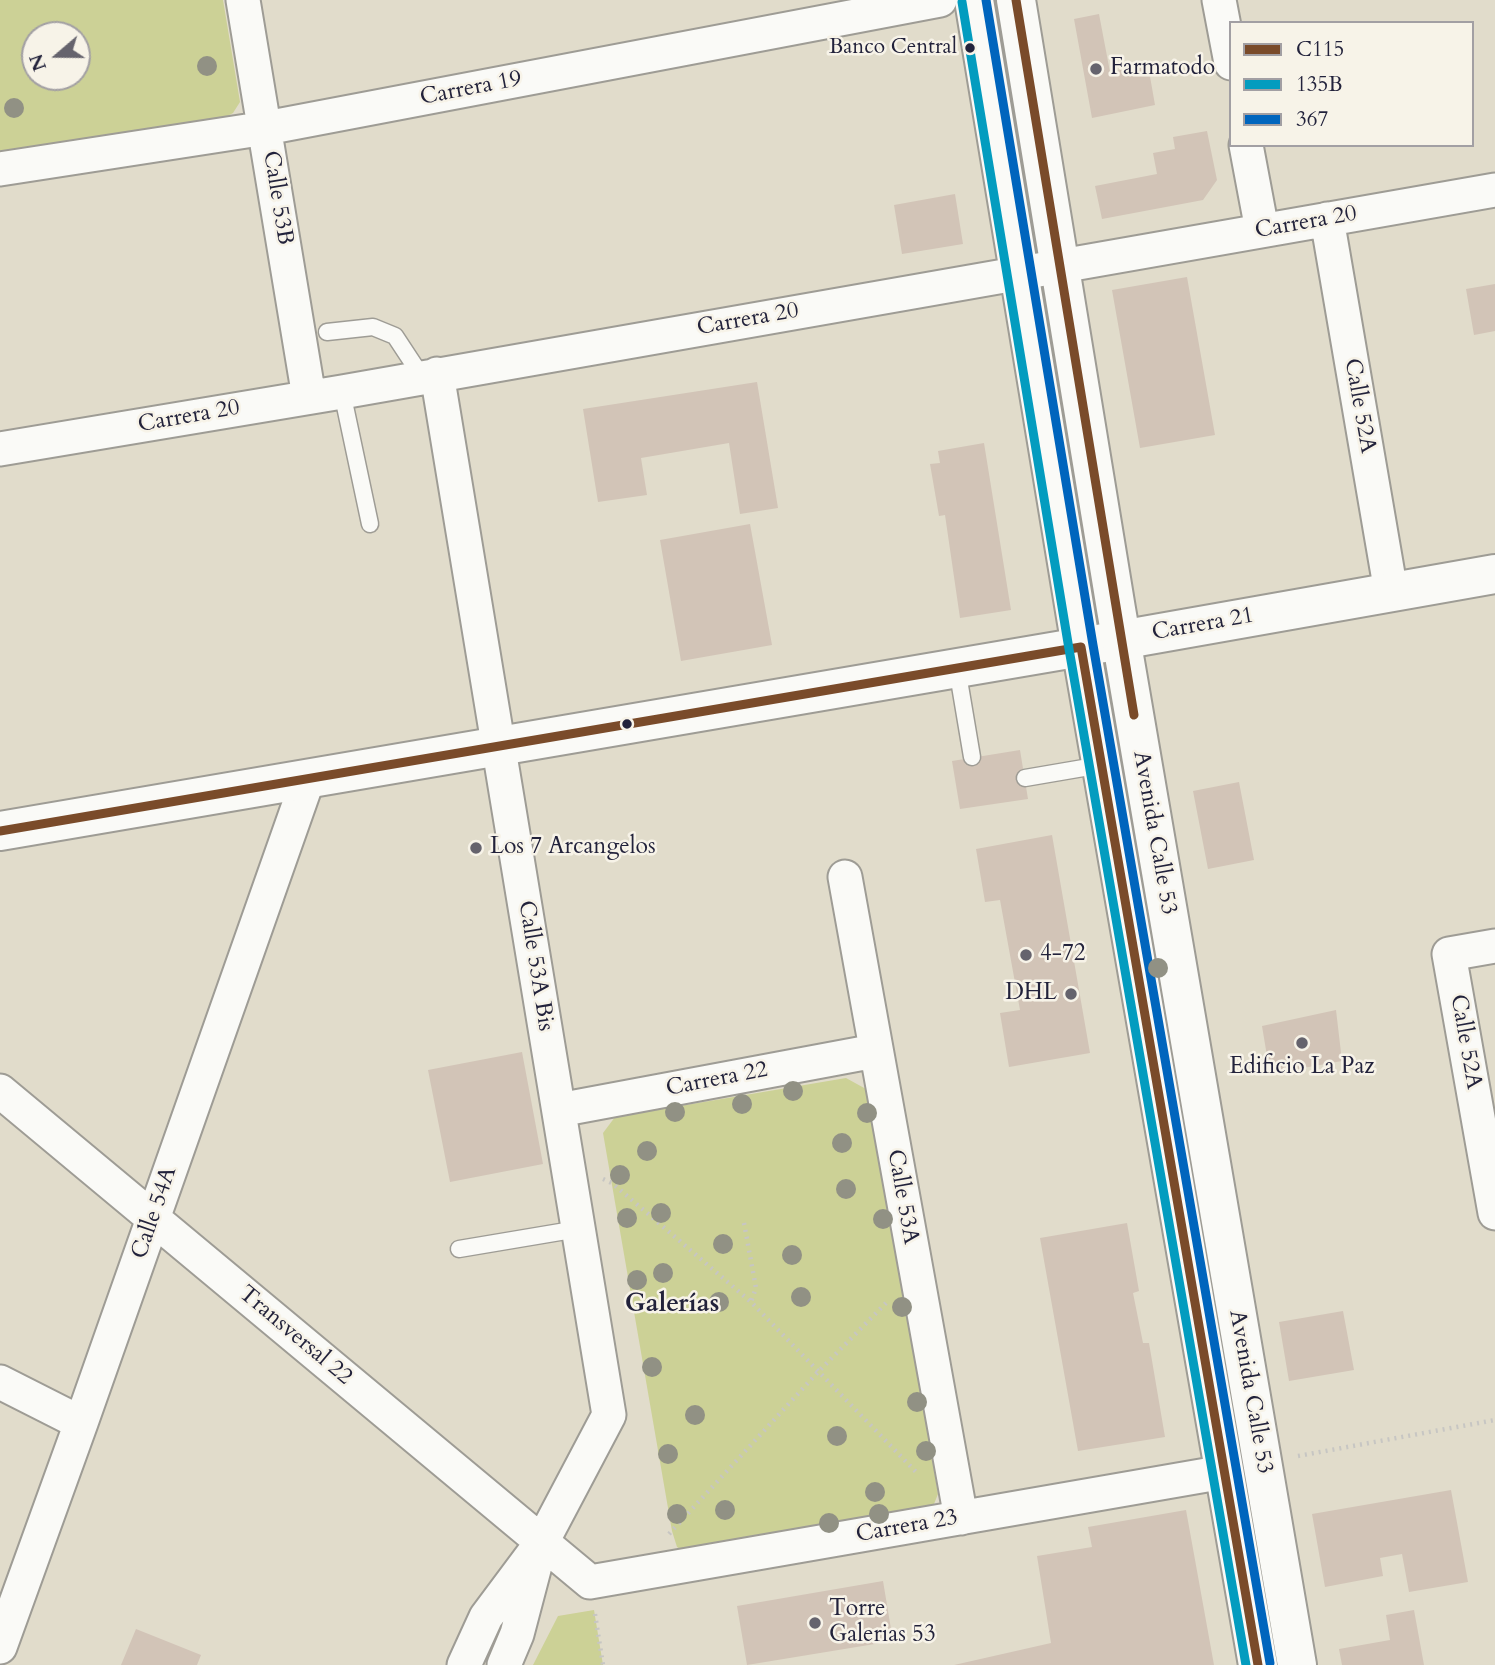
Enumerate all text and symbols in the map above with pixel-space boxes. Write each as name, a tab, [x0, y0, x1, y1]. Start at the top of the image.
north arrow	[21, 21, 91, 91]
legend	[1229, 21, 1474, 147]
place label: Banco Central	[829, 35, 957, 61]
text: C115	[1296, 35, 1344, 64]
marker: Banco Central	[963, 41, 977, 55]
text: N	[23, 50, 53, 75]
place label: Farmatodo	[1110, 55, 1215, 83]
marker: Farmatodo	[1088, 61, 1104, 77]
street label: Carrera 19	[418, 66, 524, 112]
text: 135B	[1296, 70, 1343, 99]
text: 367	[1296, 105, 1328, 134]
street label: Calle 53B	[256, 149, 298, 247]
street label: Carrera 20	[1253, 200, 1359, 246]
street label: Carrera 20	[695, 297, 801, 343]
street label: Calle 52A	[1337, 356, 1381, 456]
street label: Carrera 20	[136, 394, 242, 440]
street label: Carrera 21	[1150, 602, 1256, 648]
unlabelled marker	[620, 717, 634, 731]
street label: Avenida Calle 53	[1126, 749, 1182, 917]
place label: Los 7 Arcangelos	[490, 834, 656, 862]
marker: Los 7 Arcangelos	[468, 840, 484, 856]
street label: Calle 53A Bis	[511, 899, 559, 1033]
place label: 4-72	[1040, 941, 1086, 969]
marker: 4-72	[1018, 947, 1034, 963]
place label: DHL	[1005, 980, 1057, 1008]
marker: DHL	[1063, 986, 1079, 1002]
street label: Calle 52A	[1443, 992, 1487, 1092]
marker: Edificio La Paz	[1294, 1035, 1310, 1051]
place label: Edificio La Paz	[1229, 1054, 1375, 1082]
street label: Carrera 22	[664, 1057, 770, 1103]
street label: Calle 53A	[880, 1147, 924, 1247]
street label: Calle 54A	[126, 1163, 184, 1263]
street label: Transversal 22	[233, 1281, 357, 1391]
district label: Galerías	[625, 1289, 719, 1321]
street label: Avenida Calle 53	[1222, 1308, 1278, 1476]
street label: Carrera 23	[854, 1504, 960, 1550]
place label: Torre Galerias 53	[829, 1596, 936, 1650]
marker: Torre Galerias 53	[807, 1615, 823, 1631]

